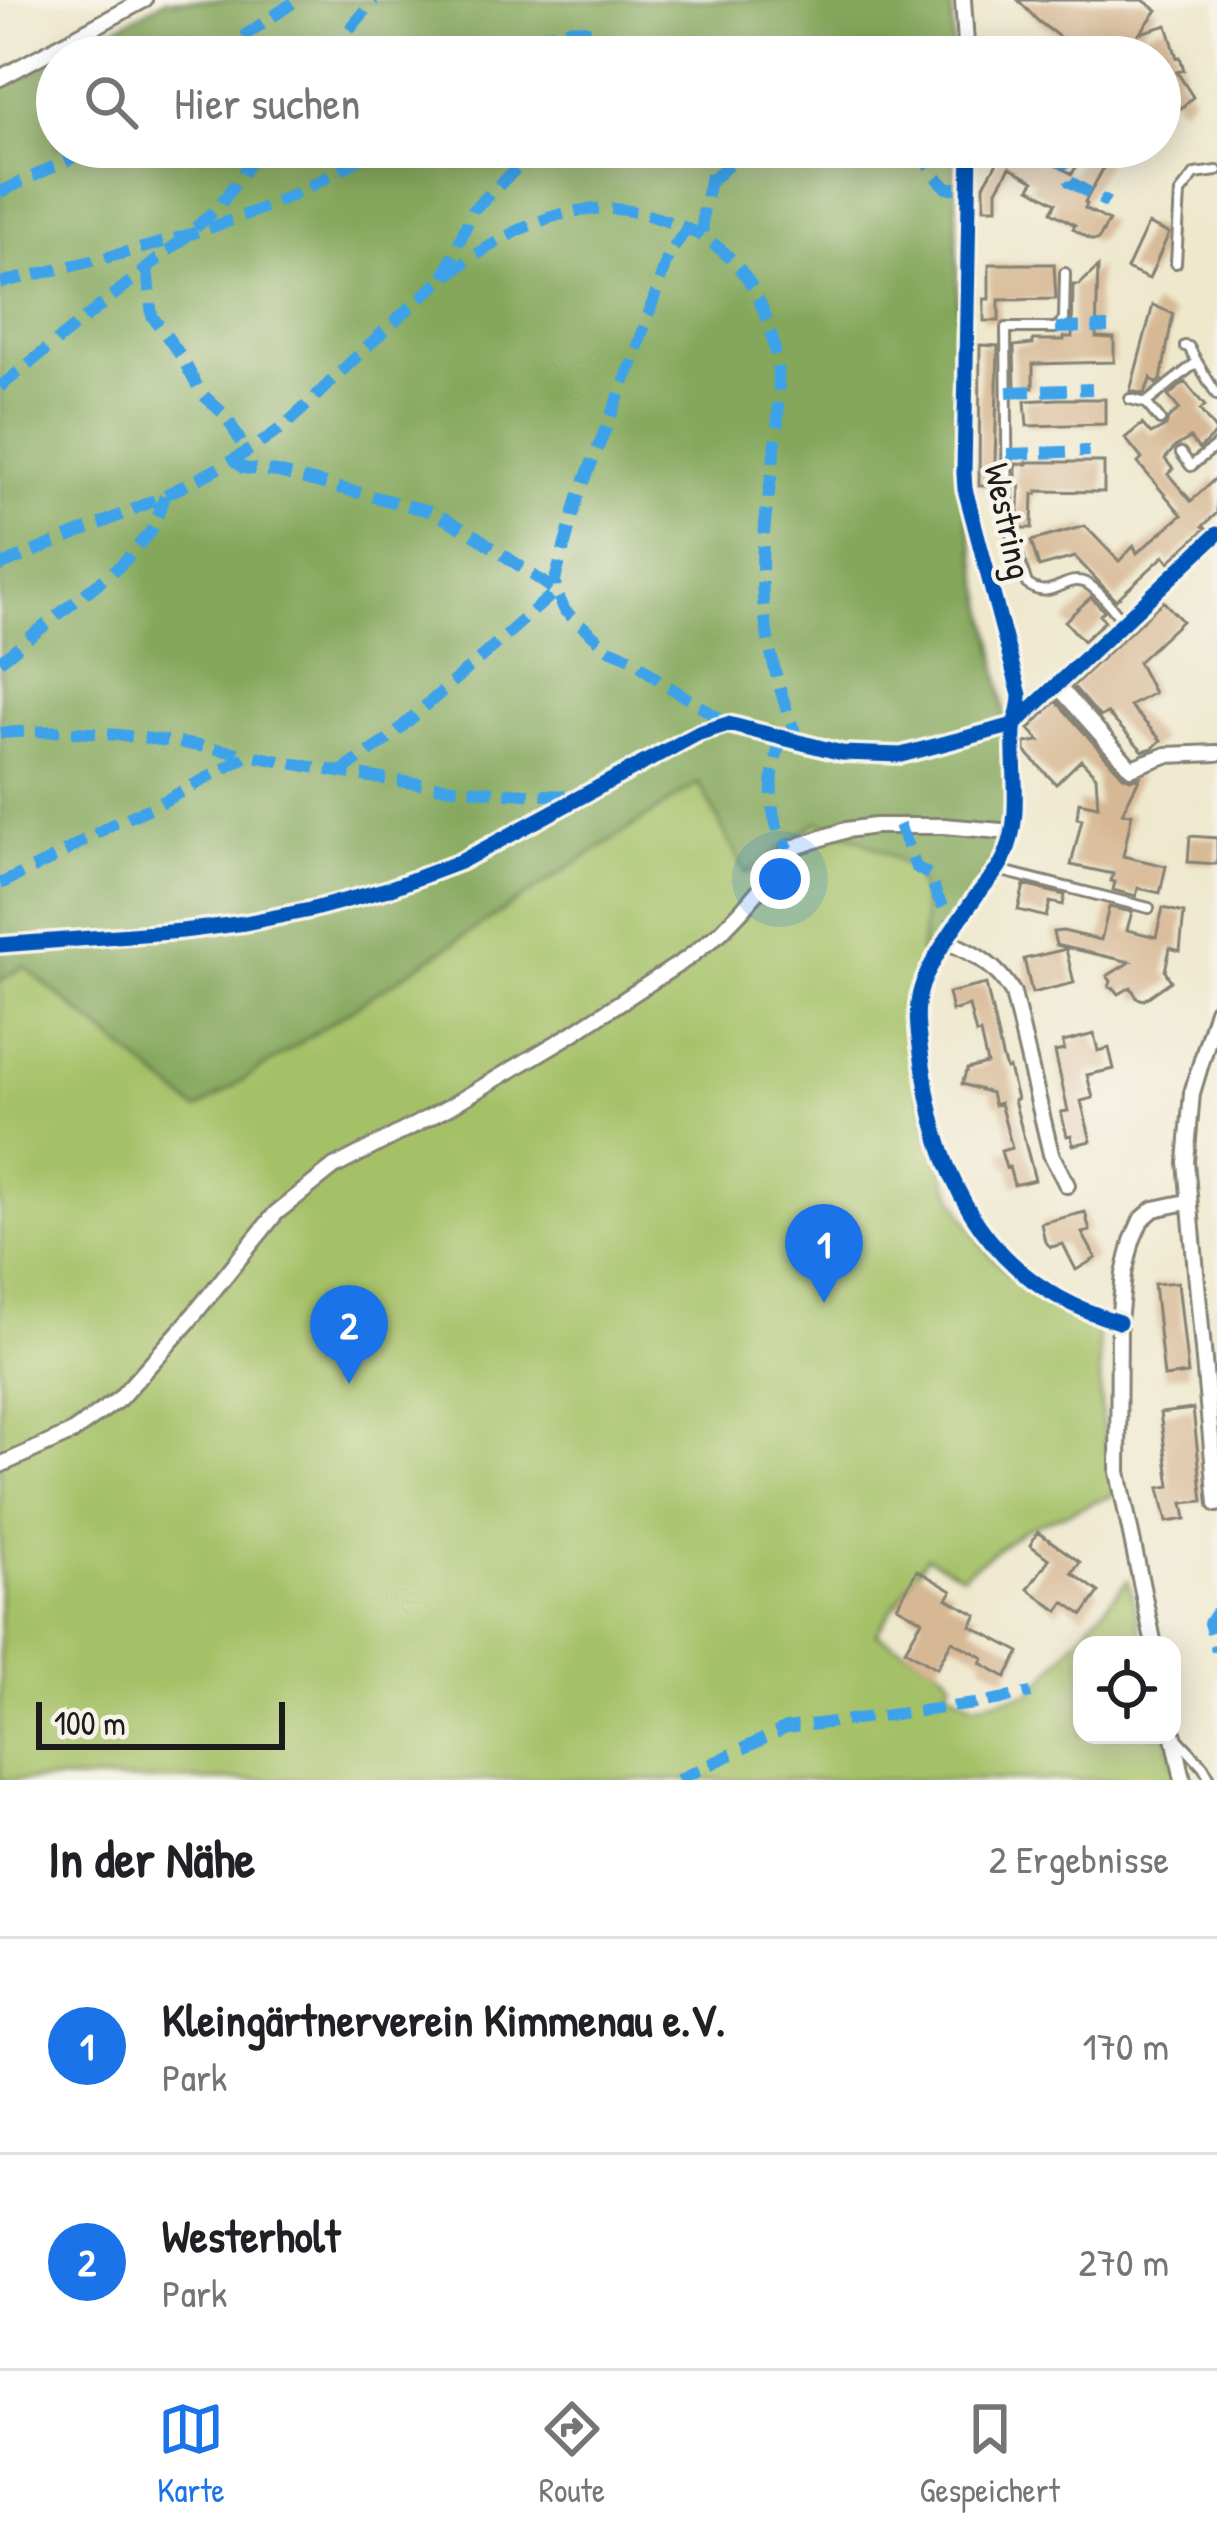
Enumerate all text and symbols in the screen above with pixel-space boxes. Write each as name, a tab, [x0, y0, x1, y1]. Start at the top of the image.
search box	[36, 36, 1181, 168]
icon: search	[78, 69, 144, 135]
text: Hier suchen	[174, 72, 361, 133]
street label: Westring	[973, 459, 1046, 583]
your location	[750, 849, 810, 909]
pin: 1	[785, 1204, 863, 1303]
pin: 2	[310, 1285, 388, 1384]
map controls	[1073, 1636, 1181, 1744]
button: locate	[1073, 1636, 1181, 1744]
scale bar	[36, 1696, 285, 1749]
text: 100 m	[54, 1701, 126, 1745]
text: In der Nähe	[48, 1824, 255, 1893]
text: 2 Ergebnisse	[989, 1832, 1169, 1885]
text: Kleingärtnerverein Kimmenau e.V.	[162, 1989, 725, 2050]
text: 1	[80, 2019, 94, 2072]
text: 170 m	[1083, 2019, 1169, 2072]
text: Park	[162, 2050, 227, 2103]
text: Westerholt	[162, 2205, 340, 2266]
text: 2	[78, 2235, 96, 2288]
text: 270 m	[1078, 2235, 1169, 2288]
text: Park	[162, 2266, 227, 2319]
tab: Karte	[157, 2396, 225, 2512]
tab: Route	[539, 2396, 605, 2512]
tab: Gespeichert	[920, 2396, 1060, 2512]

